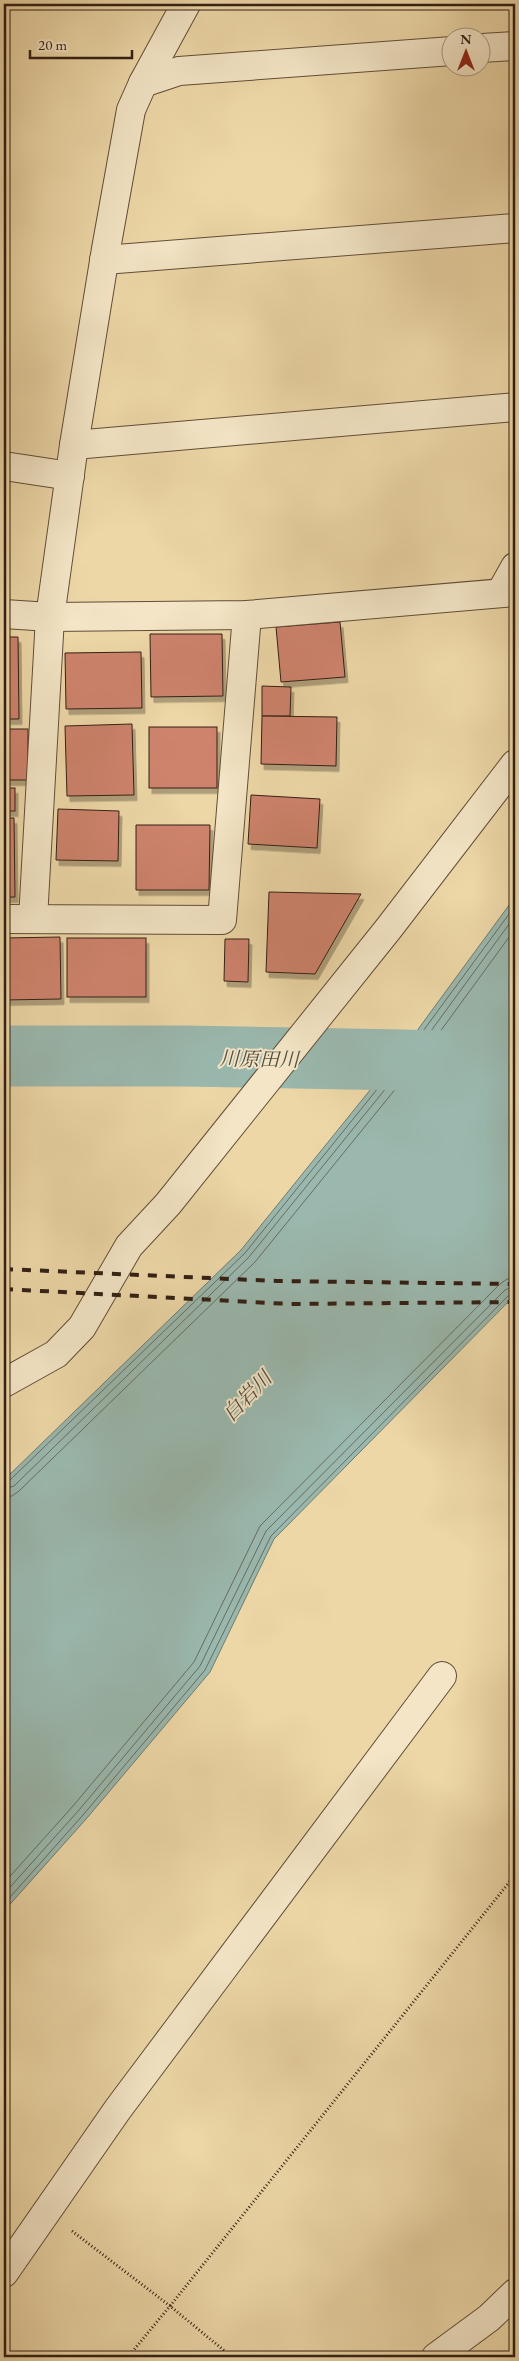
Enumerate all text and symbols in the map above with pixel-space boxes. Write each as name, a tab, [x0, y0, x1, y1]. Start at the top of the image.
scale bar	[30, 28, 132, 60]
north arrow	[442, 28, 492, 78]
text: N	[460, 30, 472, 48]
text: 20 m	[38, 35, 67, 54]
water label: 川原田川	[219, 1045, 301, 1073]
water label: 白岩川	[217, 1364, 279, 1427]

